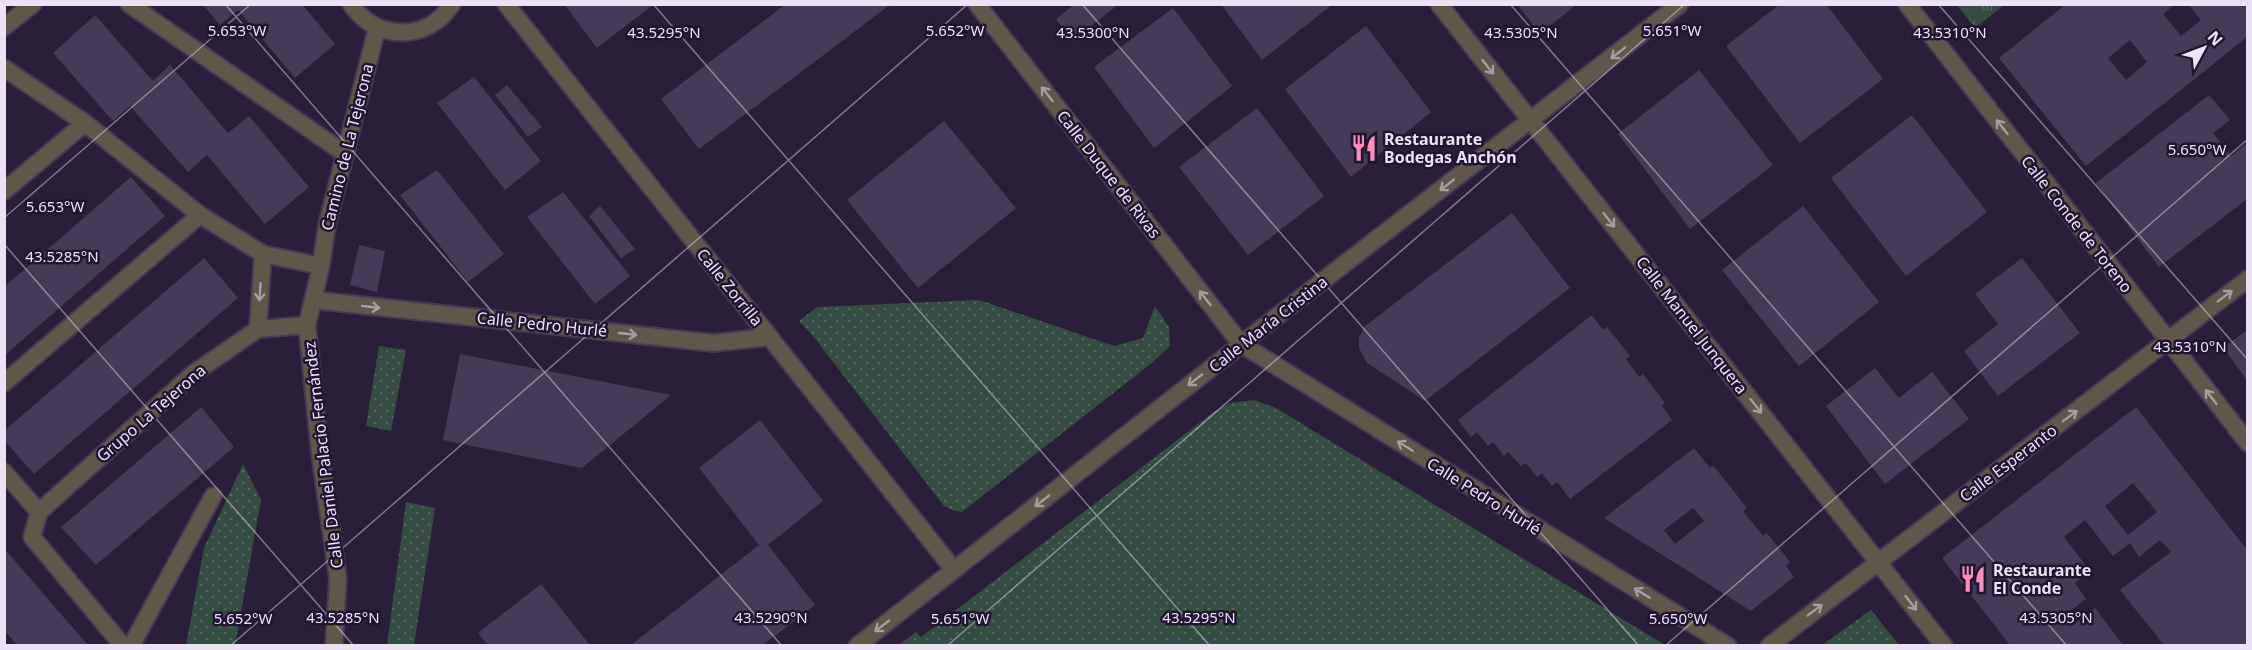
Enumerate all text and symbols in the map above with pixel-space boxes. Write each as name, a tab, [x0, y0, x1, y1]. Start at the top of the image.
north arrow	[2174, 18, 2234, 78]
text: 5.653°W	[208, 20, 266, 40]
text: 5.652°W	[926, 20, 984, 40]
text: 5.651°W	[1643, 20, 1701, 40]
text: 43.5295°N	[627, 22, 701, 42]
text: 43.5300°N	[1056, 22, 1130, 42]
text: 43.5305°N	[1484, 22, 1558, 42]
text: 43.5310°N	[1913, 22, 1987, 42]
text: N	[2203, 26, 2228, 50]
one-way arrow	[1610, 47, 1626, 60]
one-way arrow	[1482, 59, 1495, 75]
street label: Camino de La Tejerona	[316, 61, 378, 233]
one-way arrow	[1040, 87, 1053, 103]
street label: Calle Duque de Rivas	[1052, 105, 1166, 243]
one-way arrow	[1995, 119, 2008, 135]
place label: Restaurante Bodegas Anchón	[1384, 128, 1517, 168]
restaurant icon: Restaurante Bodegas Anchón	[1349, 133, 1379, 163]
text: 5.650°W	[2168, 139, 2226, 159]
street label: Calle Conde de Toreno	[2016, 151, 2138, 297]
one-way arrow	[1439, 179, 1455, 192]
text: 5.653°W	[26, 196, 84, 216]
one-way arrow	[1603, 212, 1616, 228]
street label: Calle Zorrilla	[692, 244, 768, 330]
text: 43.5285°N	[25, 246, 99, 266]
street label: Calle Manuel Junquera	[1631, 252, 1753, 398]
street label: Calle María Cristina	[1204, 271, 1332, 377]
one-way arrow	[255, 281, 266, 301]
one-way arrow	[1198, 290, 1211, 306]
one-way arrow	[2216, 290, 2232, 303]
one-way arrow	[361, 301, 381, 312]
street label: Calle Pedro Hurlé	[476, 306, 608, 342]
one-way arrow	[618, 329, 637, 340]
text: 43.5310°N	[2153, 336, 2227, 356]
street label: Calle Daniel Palacio Fernández	[298, 340, 348, 570]
street label: Grupo La Tejerona	[92, 359, 210, 467]
one-way arrow	[1187, 374, 1203, 387]
one-way arrow	[2205, 389, 2218, 405]
one-way arrow	[1750, 398, 1763, 414]
one-way arrow	[2062, 409, 2078, 422]
street label: Calle Esperanto	[1955, 419, 2061, 507]
one-way arrow	[1396, 440, 1413, 453]
street label: Calle Pedro Hurlé	[1423, 452, 1545, 540]
one-way arrow	[1034, 494, 1050, 507]
place label: Restaurante El Conde	[1993, 559, 2091, 599]
restaurant icon: Restaurante El Conde	[1958, 564, 1988, 594]
one-way arrow	[1634, 587, 1651, 599]
one-way arrow	[1905, 595, 1918, 611]
one-way arrow	[1807, 604, 1823, 616]
text: 43.5285°N	[306, 607, 380, 627]
text: 43.5290°N	[734, 607, 808, 627]
text: 43.5295°N	[1162, 607, 1236, 627]
text: 43.5305°N	[2019, 607, 2093, 627]
text: 5.652°W	[214, 608, 272, 628]
text: 5.651°W	[931, 608, 989, 628]
text: 5.650°W	[1649, 608, 1707, 628]
one-way arrow	[875, 619, 891, 632]

